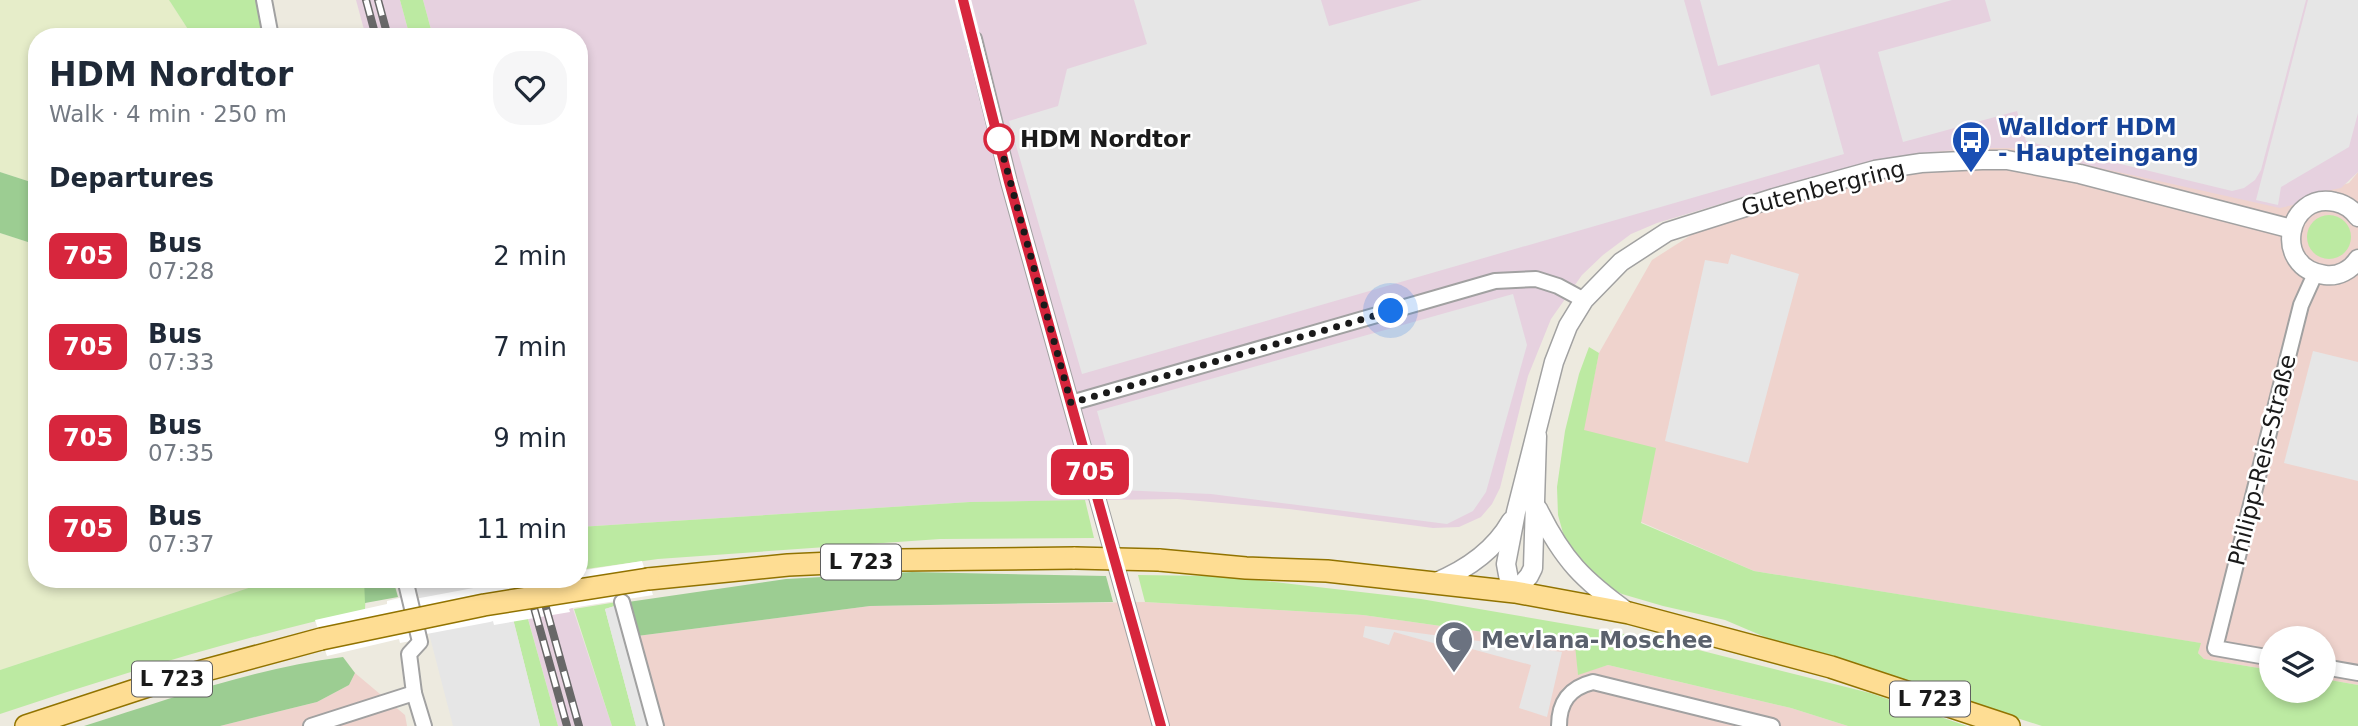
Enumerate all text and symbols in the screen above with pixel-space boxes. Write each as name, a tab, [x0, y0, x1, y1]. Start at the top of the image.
button: heart	[493, 51, 567, 125]
text: HDM Nordtor	[49, 55, 293, 94]
text: Walk · 4 min · 250 m	[49, 101, 287, 127]
place label: Walldorf HDM - Haupteingang	[1998, 114, 2199, 166]
bus stop icon: Walldorf HDM - Haupteingang	[1950, 119, 1992, 174]
marker: HDM Nordtor	[984, 124, 1014, 154]
place label: HDM Nordtor	[1020, 126, 1191, 152]
street label: Gutenbergring	[1739, 155, 1907, 221]
text: Departures	[49, 163, 214, 193]
text: Bus	[148, 228, 202, 258]
text: 2 min	[493, 241, 567, 271]
text: 705	[63, 242, 113, 270]
text: 07:28	[148, 258, 214, 284]
your location	[1373, 293, 1408, 328]
text: Bus	[148, 319, 202, 349]
text: 7 min	[493, 332, 567, 362]
text: 705	[63, 333, 113, 361]
text: 07:33	[148, 349, 214, 375]
street label: Philipp-Reis-Straße	[2223, 352, 2301, 568]
text: Bus	[148, 410, 202, 440]
text: 9 min	[493, 423, 567, 453]
text: 705	[63, 424, 113, 452]
text: 07:35	[148, 440, 214, 466]
line badge: 705	[1050, 449, 1130, 495]
text: 705	[1065, 458, 1115, 486]
text: Bus	[148, 501, 202, 531]
text: 11 min	[477, 514, 567, 544]
text: 705	[63, 515, 113, 543]
text: 07:37	[148, 531, 214, 557]
road number: L 723	[821, 544, 901, 580]
mosque icon: Mevlana-Moschee	[1433, 619, 1475, 674]
map controls	[2259, 626, 2336, 703]
button: layers	[2259, 626, 2336, 703]
place label: Mevlana-Moschee	[1481, 627, 1713, 653]
road number: L 723	[132, 662, 212, 696]
road number: L 723	[1890, 682, 1970, 716]

